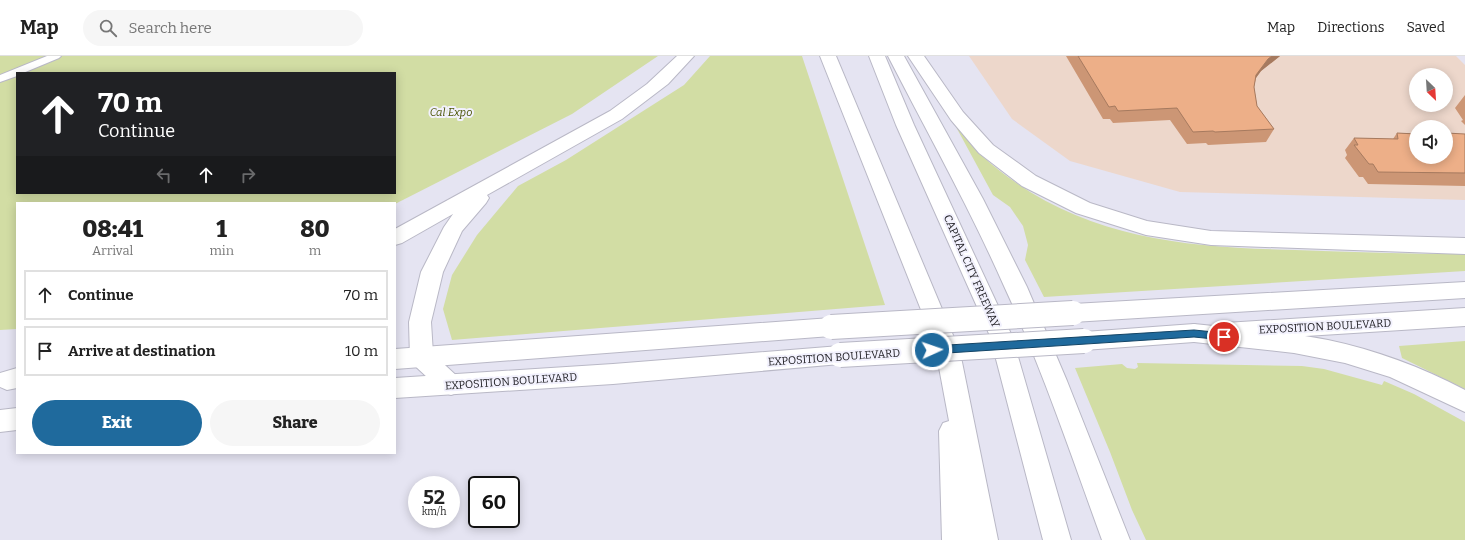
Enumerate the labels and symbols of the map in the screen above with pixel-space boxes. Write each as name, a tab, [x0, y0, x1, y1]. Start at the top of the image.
north arrow	[1409, 68, 1453, 112]
park label: Cal Expo	[430, 106, 472, 119]
street label: CAPITAL CITY FREEWAY	[941, 213, 1003, 331]
street label: EXPOSITION BOULEVARD	[1259, 317, 1392, 336]
pin	[1207, 320, 1241, 354]
position arrow	[911, 329, 953, 371]
street label: EXPOSITION BOULEVARD	[768, 346, 901, 369]
street label: EXPOSITION BOULEVARD	[445, 370, 578, 393]
speed limit sign: 60	[468, 476, 520, 528]

